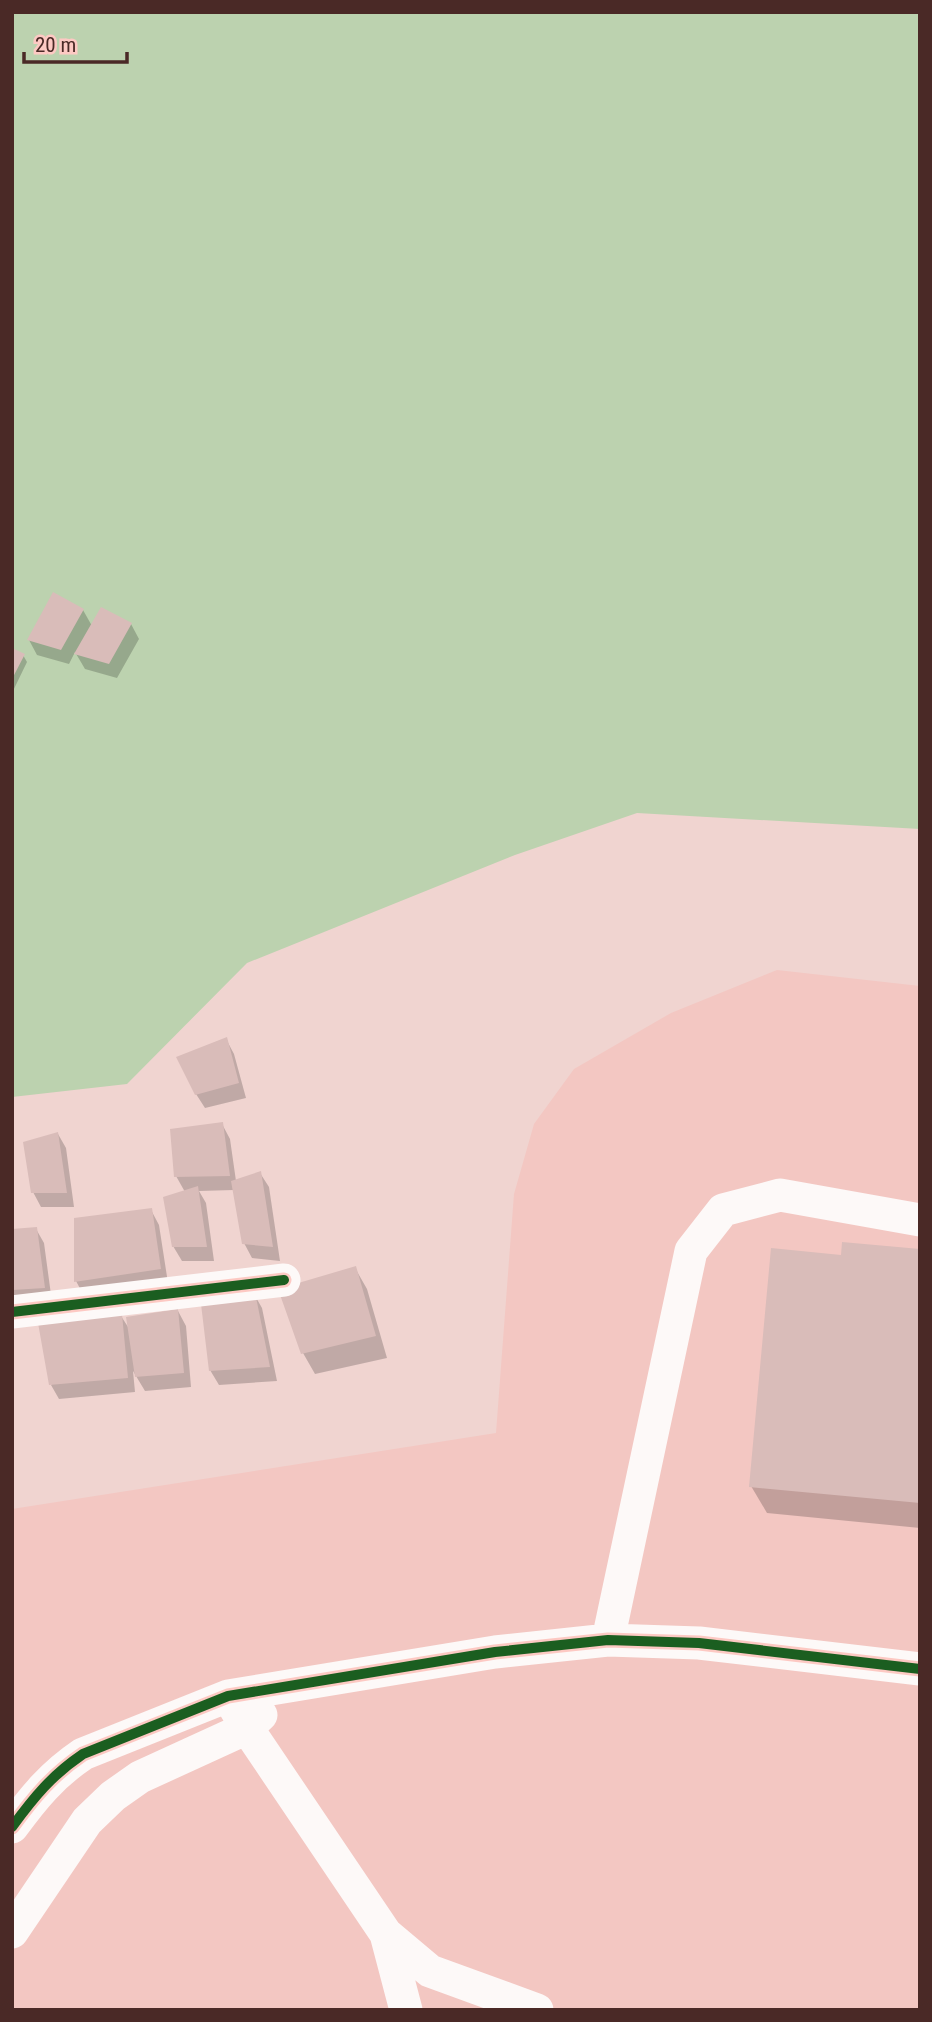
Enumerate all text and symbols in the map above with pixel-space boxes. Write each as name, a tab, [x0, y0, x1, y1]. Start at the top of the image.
scale bar	[24, 21, 128, 65]
text: 20 m	[35, 33, 76, 57]

